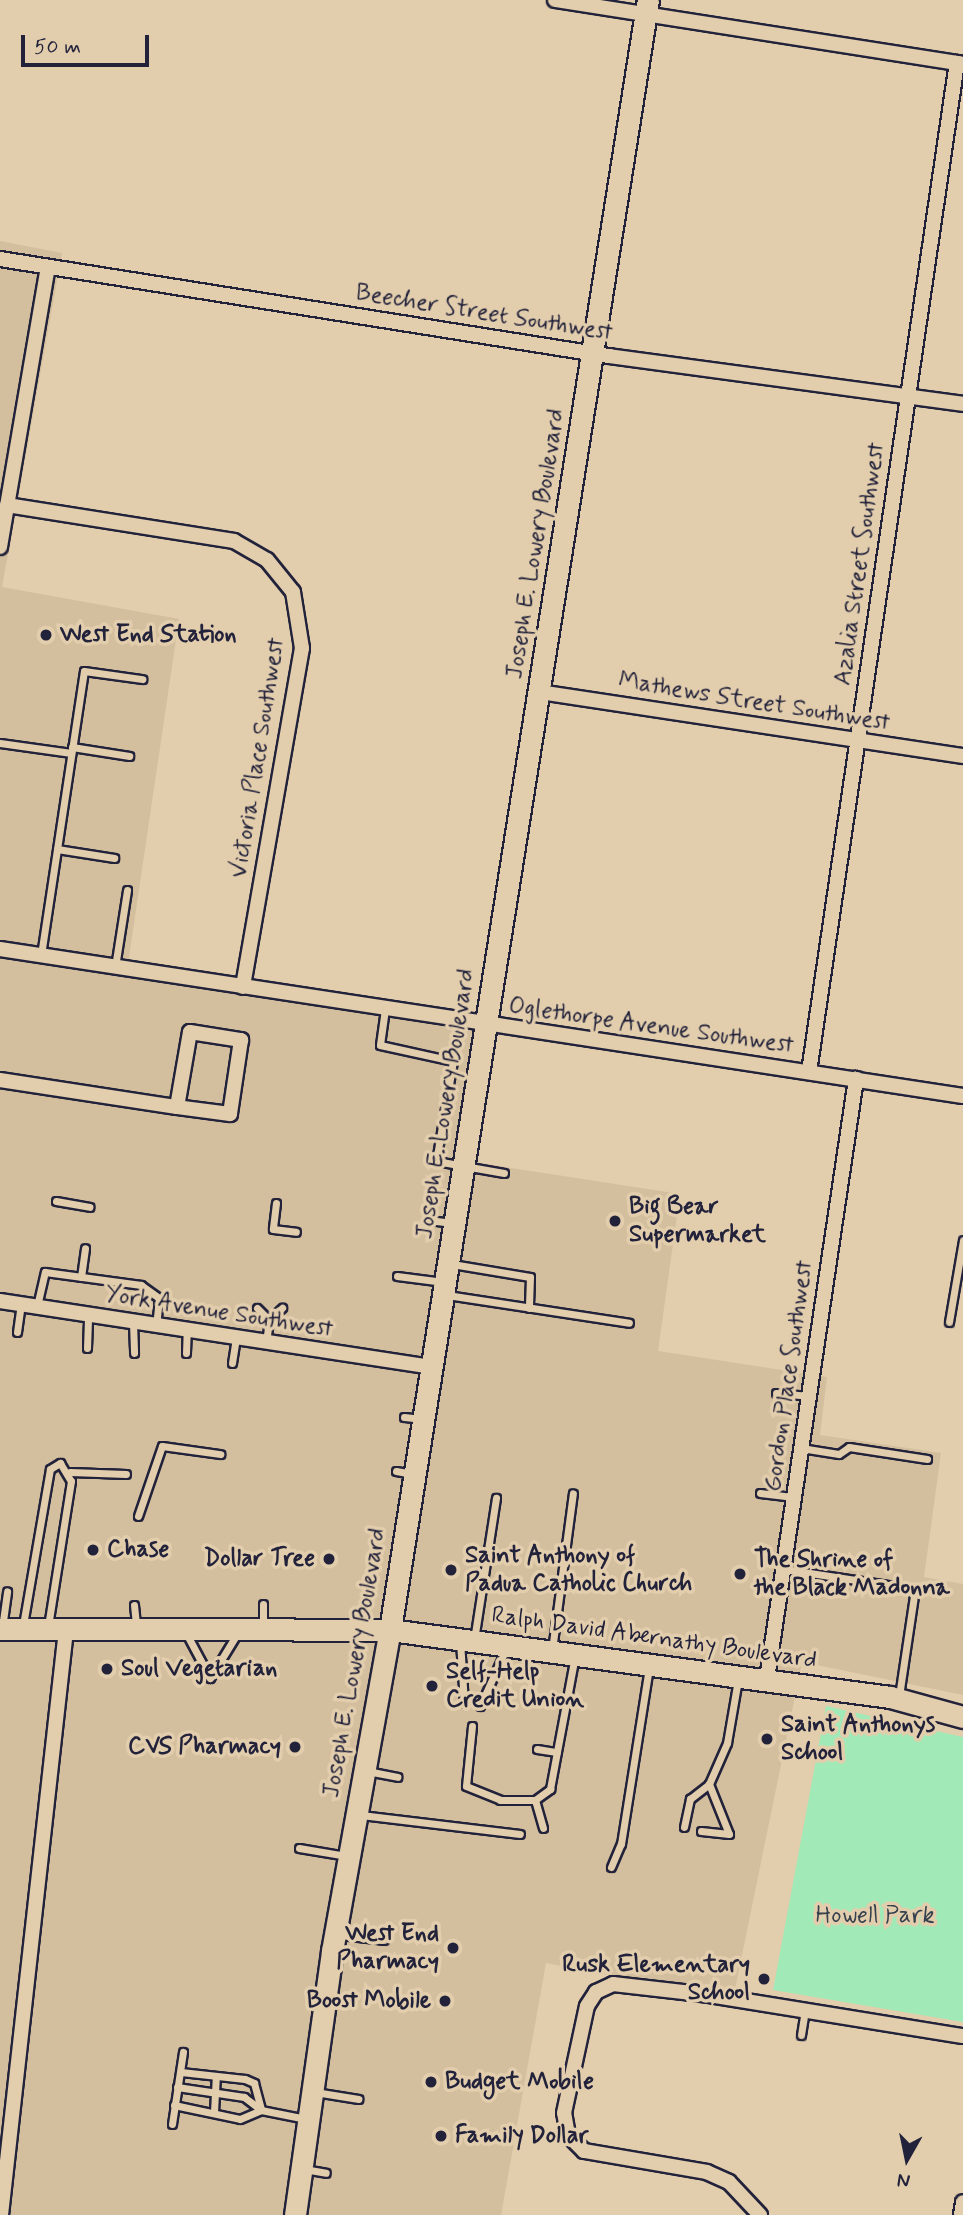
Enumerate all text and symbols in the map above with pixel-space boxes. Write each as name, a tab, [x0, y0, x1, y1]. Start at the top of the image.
scale bar	[24, 21, 152, 65]
text: 50 m	[34, 33, 81, 61]
street label: Beecher Street Southwest	[352, 278, 616, 348]
street label: Joseph E. Lowery Boulevard	[500, 407, 572, 681]
street label: Azalia Street Southwest	[829, 441, 891, 687]
place label: West End Station	[60, 621, 231, 649]
marker: West End Station	[38, 627, 54, 643]
street label: Victoria Place Southwest	[225, 637, 291, 879]
street label: Mathews Street Southwest	[618, 667, 890, 737]
street label: Joseph E. Lowery Boulevard	[410, 967, 482, 1241]
street label: Oglethorpe Avenue Southwest	[505, 991, 797, 1061]
place label: Big Bear Supermarket	[629, 1193, 766, 1249]
marker: Big Bear Supermarket	[607, 1213, 623, 1229]
street label: Gordon Place Southwest	[759, 1259, 819, 1493]
street label: York Avenue Southwest	[102, 1280, 336, 1344]
street label: Joseph E. Lowery Boulevard	[317, 1526, 393, 1800]
place label: Chase	[107, 1536, 169, 1564]
marker: Chase	[85, 1542, 101, 1558]
place label: Saint Anthony of Padua Catholic Church	[465, 1542, 698, 1598]
place label: Dollar Tree	[207, 1545, 315, 1573]
place label: The Shrine of the Black Madonna	[754, 1546, 954, 1602]
marker: Dollar Tree	[321, 1551, 337, 1567]
marker: Saint Anthony of Padua Catholic Church	[443, 1562, 459, 1578]
marker: The Shrine of the Black Madonna	[732, 1566, 748, 1582]
street label: Ralph David Abernathy Boulevard	[487, 1601, 821, 1675]
place label: Soul Vegetarian	[121, 1655, 278, 1683]
place label: Self-Help Credit Union	[446, 1658, 578, 1714]
marker: Soul Vegetarian	[99, 1661, 115, 1677]
marker: Self-Help Credit Union	[424, 1678, 440, 1694]
place label: Saint Anthonys School	[781, 1711, 935, 1767]
marker: Saint Anthonys School	[759, 1731, 775, 1747]
place label: CVS Pharmacy	[128, 1733, 281, 1761]
marker: CVS Pharmacy	[287, 1739, 303, 1755]
park label: Howell Park	[816, 1902, 934, 1930]
place label: West End Pharmacy	[336, 1920, 439, 1976]
marker: West End Pharmacy	[445, 1940, 461, 1956]
place label: Rusk Elementary School	[565, 1951, 750, 2007]
marker: Rusk Elementary School	[756, 1971, 772, 1987]
place label: Boost Mobile	[307, 1987, 431, 2015]
marker: Boost Mobile	[437, 1993, 453, 2009]
place label: Budget Mobile	[445, 2068, 594, 2096]
marker: Budget Mobile	[423, 2074, 439, 2090]
place label: Family Dollar	[455, 2122, 590, 2150]
north arrow	[872, 2124, 942, 2194]
marker: Family Dollar	[433, 2128, 449, 2144]
text: N	[895, 2167, 912, 2194]

